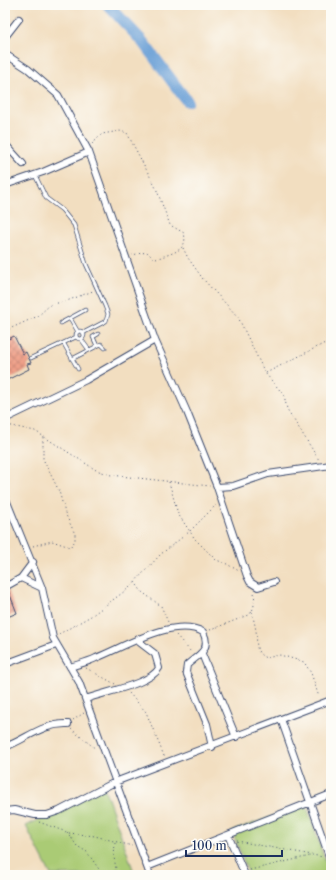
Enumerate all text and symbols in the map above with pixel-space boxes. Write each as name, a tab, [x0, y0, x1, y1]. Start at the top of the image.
scale bar	[186, 832, 282, 858]
text: 100 m	[192, 838, 227, 853]

